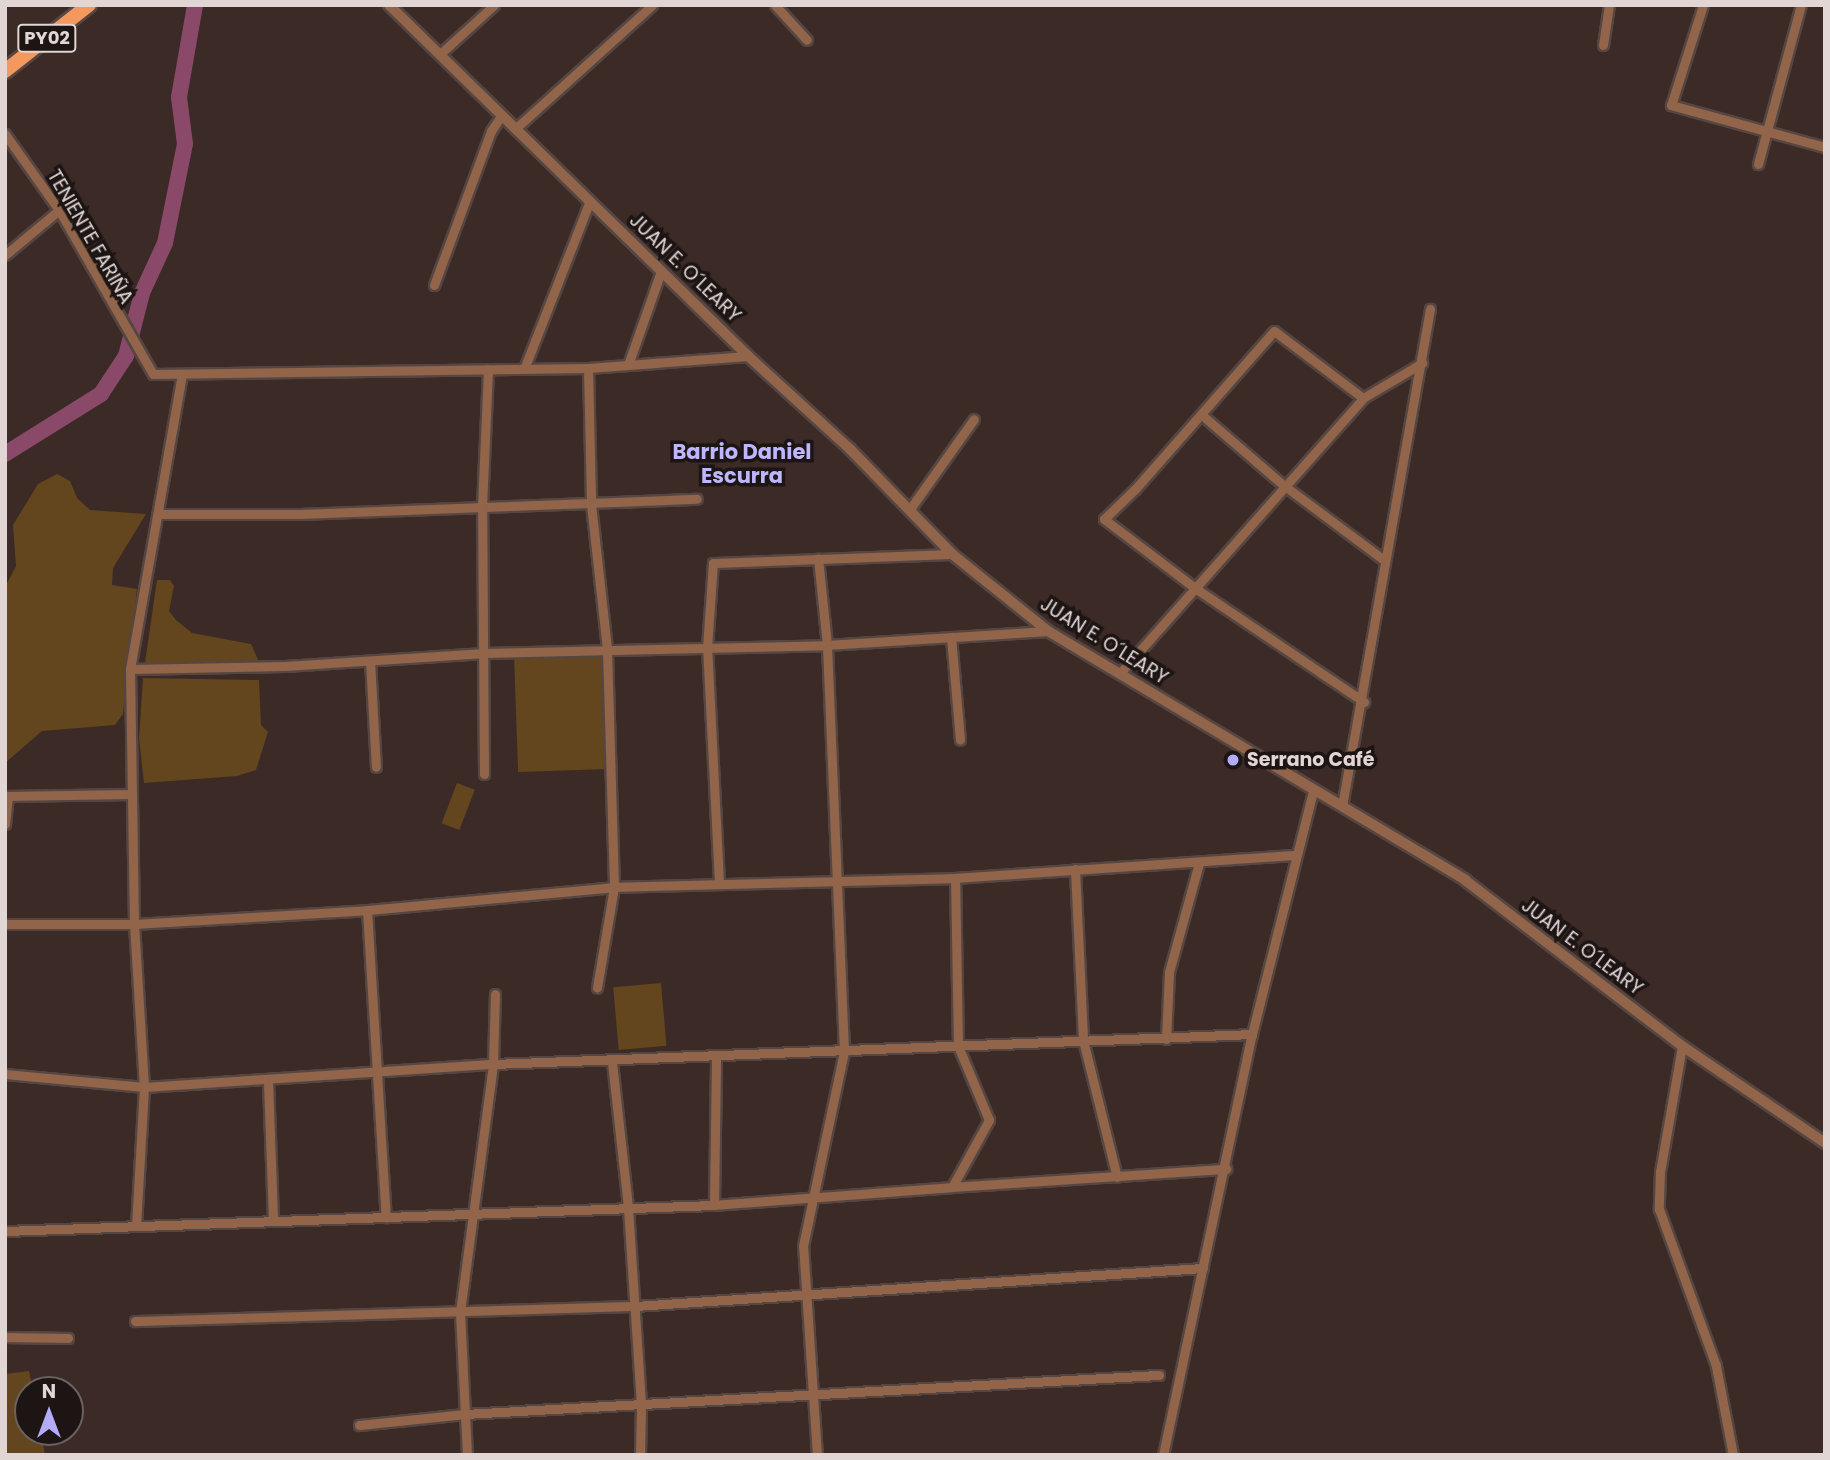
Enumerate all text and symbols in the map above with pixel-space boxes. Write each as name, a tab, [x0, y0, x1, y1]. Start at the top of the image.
road number: PY02	[17, 24, 77, 52]
street label: TENIENTE FARIÑA	[42, 166, 138, 308]
street label: JUAN E. O´LEARY	[625, 209, 745, 327]
district label: Barrio Daniel Escurra	[672, 439, 812, 489]
street label: JUAN E. O´LEARY	[1036, 593, 1172, 689]
place label: Serrano Café	[1247, 749, 1374, 771]
marker: Serrano Café	[1225, 752, 1241, 768]
street label: JUAN E. O´LEARY	[1517, 894, 1647, 1000]
north arrow	[14, 1376, 84, 1446]
text: N	[42, 1378, 56, 1405]

